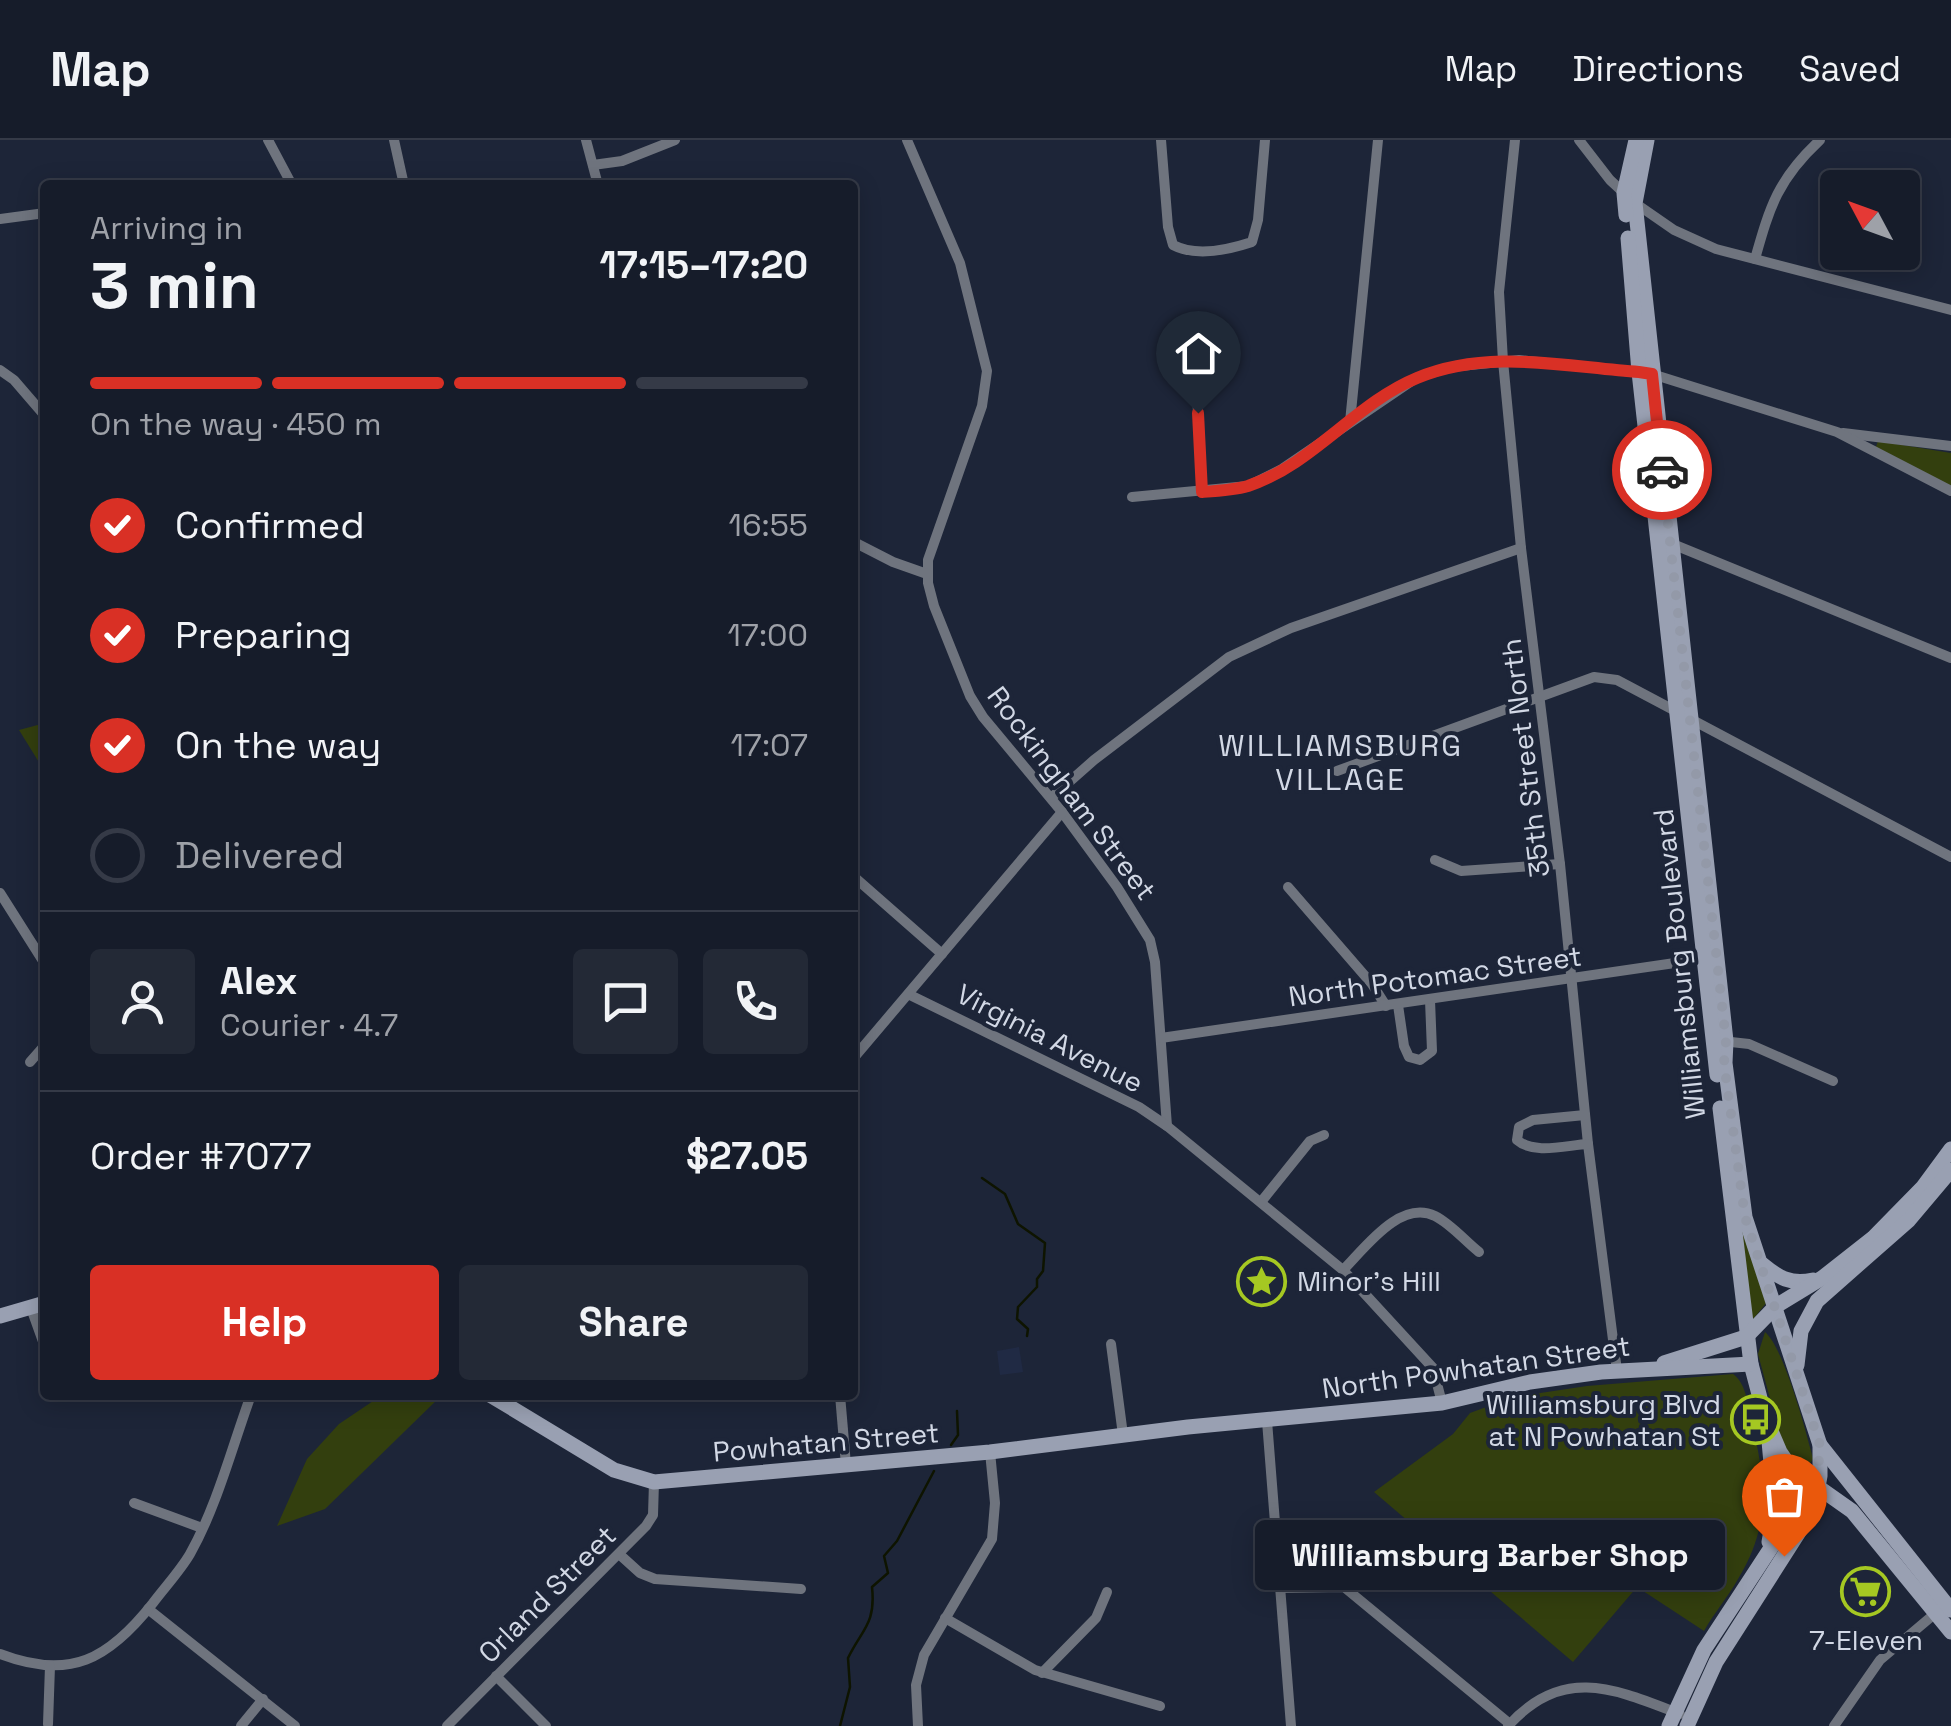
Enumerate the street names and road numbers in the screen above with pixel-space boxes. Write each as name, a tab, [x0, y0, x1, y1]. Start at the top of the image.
street label: 35th Street North	[1492, 637, 1558, 879]
street label: Rockingham Street	[980, 679, 1164, 907]
street label: Williamsburg Boulevard	[1645, 807, 1713, 1121]
street label: North Potomac Street	[1286, 938, 1584, 1014]
street label: Virginia Avenue	[951, 975, 1149, 1101]
street label: North Powhatan Street	[1320, 1328, 1632, 1406]
street label: Powhatan Street	[711, 1414, 941, 1470]
street label: Orland Street	[471, 1518, 623, 1670]

